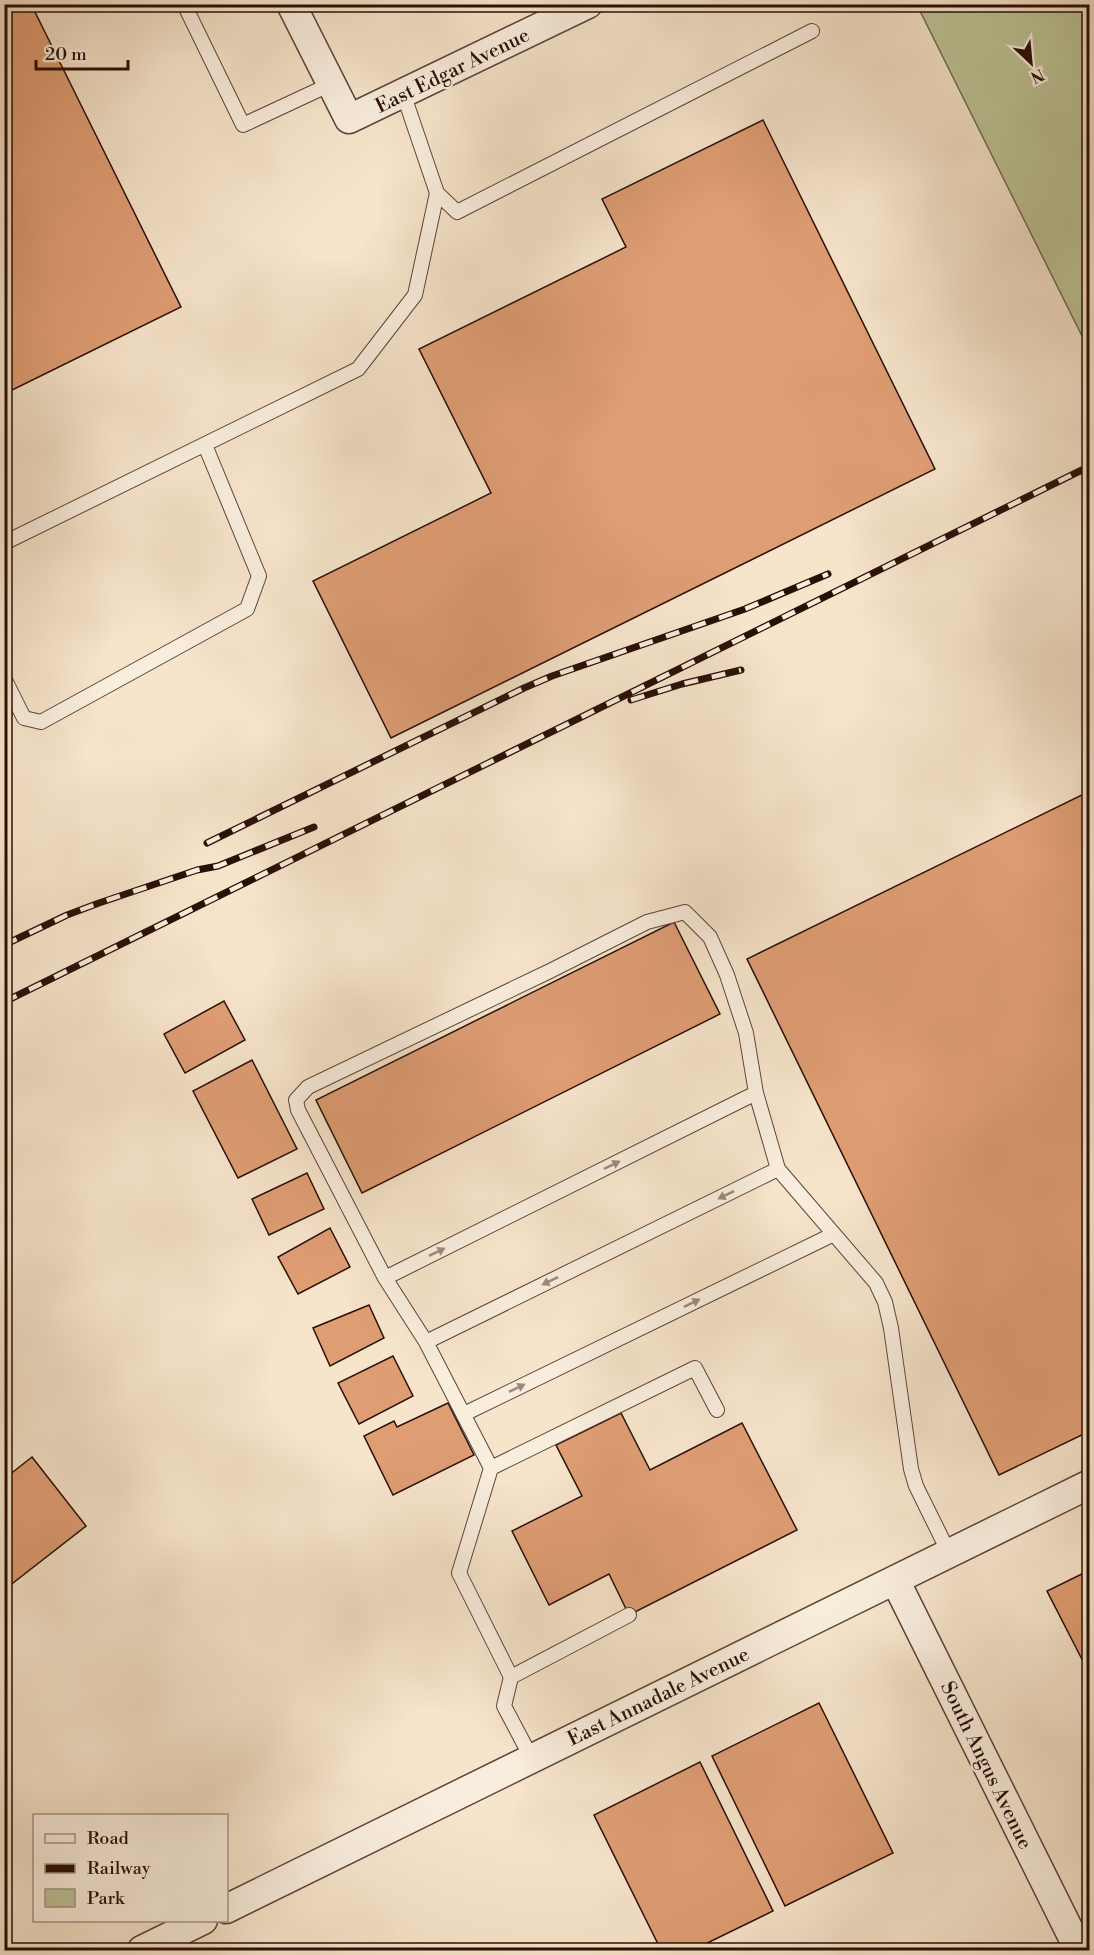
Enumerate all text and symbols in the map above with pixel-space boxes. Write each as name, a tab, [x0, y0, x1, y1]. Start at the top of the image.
street label: East Edgar Avenue	[371, 23, 534, 119]
scale bar	[36, 33, 128, 71]
north arrow	[1001, 33, 1061, 93]
text: 20 m	[45, 43, 87, 66]
text: N	[1027, 64, 1047, 87]
one-way arrow	[604, 1160, 621, 1169]
one-way arrow	[717, 1190, 734, 1199]
one-way arrow	[429, 1247, 446, 1256]
one-way arrow	[542, 1276, 559, 1285]
one-way arrow	[683, 1298, 700, 1308]
one-way arrow	[508, 1384, 525, 1393]
street label: East Annadale Avenue	[564, 1642, 754, 1752]
street label: South Angus Avenue	[934, 1678, 1037, 1854]
legend	[33, 1814, 228, 1922]
text: Road	[87, 1827, 130, 1850]
text: Railway	[87, 1857, 151, 1880]
text: Park	[87, 1887, 126, 1910]

